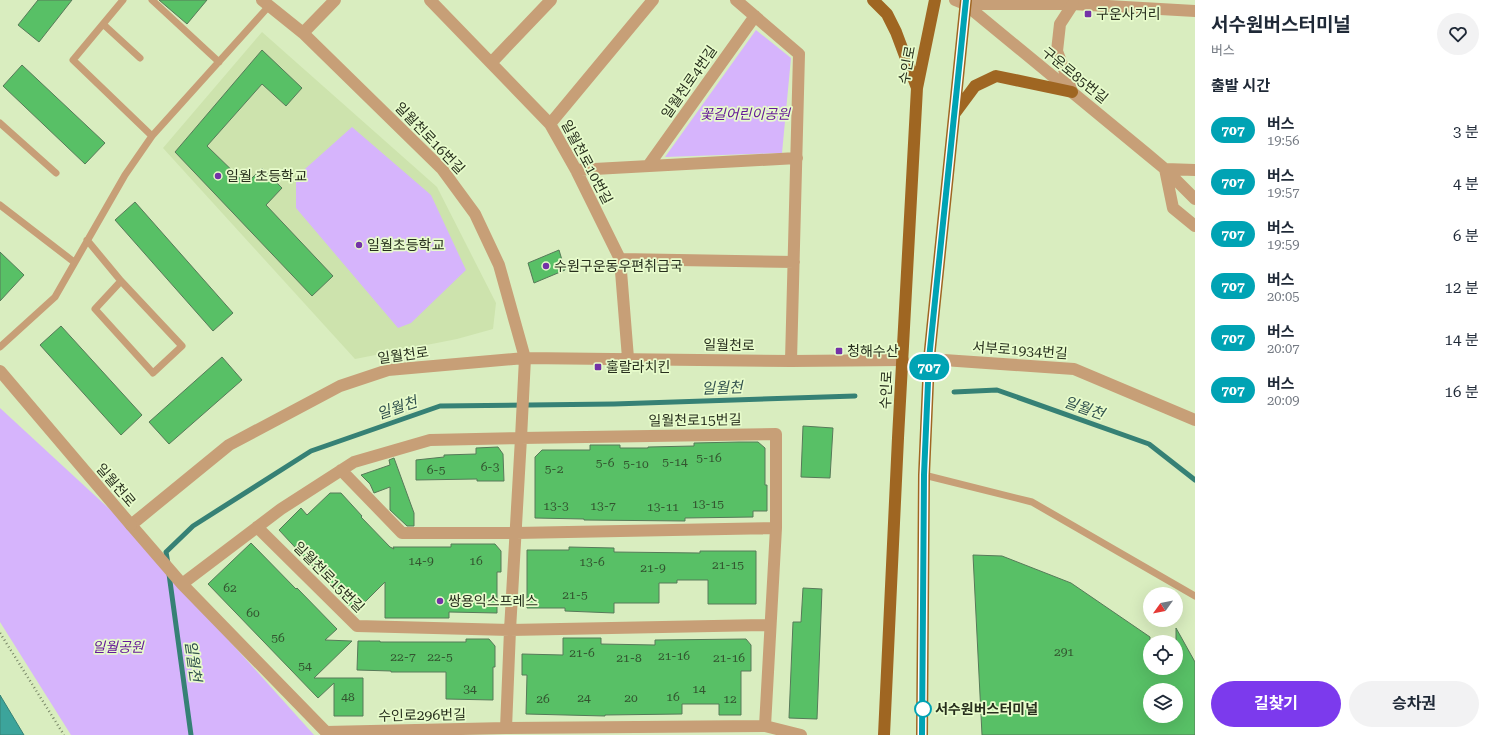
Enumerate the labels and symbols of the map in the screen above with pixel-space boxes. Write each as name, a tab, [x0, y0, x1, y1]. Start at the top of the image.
place label: 구운사거리	[1096, 6, 1160, 22]
marker: 구운사거리	[1083, 9, 1093, 19]
street label: 일월천로4번길	[658, 43, 720, 121]
street label: 수인로	[896, 44, 918, 85]
street label: 구운로85번길	[1039, 44, 1111, 106]
street label: 일월천로16번길	[392, 99, 468, 177]
park label: 꽃길어린이공원	[700, 106, 791, 122]
street label: 일월천로10번길	[558, 117, 616, 207]
place label: 일월 초등학교	[226, 168, 307, 184]
marker: 일월 초등학교	[213, 171, 223, 181]
place label: 일월초등학교	[367, 237, 444, 253]
marker: 일월초등학교	[354, 240, 364, 250]
place label: 수원구운동우편취급국	[554, 258, 683, 274]
marker: 수원구운동우편취급국	[541, 261, 551, 271]
street label: 일월천로	[703, 337, 755, 353]
street label: 서부로1934번길	[972, 339, 1068, 361]
street label: 일월천로	[376, 343, 430, 367]
place label: 청해수산	[847, 343, 899, 359]
marker: 청해수산	[834, 346, 844, 356]
line badge: 707	[906, 354, 952, 380]
place label: 훌랄라치킨	[606, 359, 670, 375]
marker: 훌랄라치킨	[593, 362, 603, 372]
street label: 수인로	[877, 370, 895, 410]
water label: 일월천	[701, 378, 745, 398]
water label: 일월천	[374, 392, 422, 423]
water label: 일월천	[1061, 393, 1109, 424]
street label: 일월천로15번길	[648, 411, 742, 429]
house number: 5-16	[696, 451, 722, 465]
house number: 5-14	[662, 455, 688, 469]
house number: 5-6	[596, 456, 615, 470]
house number: 5-10	[623, 457, 649, 471]
street label: 일월천로	[93, 460, 139, 510]
house number: 6-3	[481, 460, 500, 474]
house number: 5-2	[545, 462, 564, 476]
house number: 6-5	[427, 463, 446, 477]
house number: 13-15	[692, 497, 724, 511]
house number: 13-3	[543, 499, 569, 513]
house number: 13-7	[590, 499, 616, 513]
house number: 13-11	[647, 500, 679, 514]
street label: 일월천로15번길	[290, 538, 368, 616]
house number: 14-9	[408, 554, 434, 568]
house number: 16	[469, 554, 483, 568]
house number: 13-6	[579, 555, 605, 569]
house number: 21-15	[712, 558, 744, 572]
house number: 21-9	[640, 561, 666, 575]
house number: 62	[223, 581, 237, 595]
north arrow	[1143, 587, 1183, 627]
house number: 21-5	[562, 588, 588, 602]
place label: 쌍용익스프레스	[448, 593, 538, 609]
marker: 쌍용익스프레스	[435, 596, 445, 606]
house number: 60	[246, 606, 260, 620]
house number: 56	[271, 631, 285, 645]
park label: 일월공원	[92, 639, 145, 655]
water label: 일월천	[181, 639, 205, 685]
house number: 291	[1054, 645, 1074, 659]
house number: 21-6	[569, 646, 595, 660]
house number: 21-16	[658, 649, 690, 663]
house number: 22-7	[390, 650, 416, 664]
house number: 22-5	[427, 650, 453, 664]
house number: 21-8	[616, 651, 642, 665]
house number: 21-16	[713, 651, 745, 665]
house number: 54	[298, 659, 312, 673]
house number: 34	[463, 682, 477, 696]
house number: 14	[692, 682, 706, 696]
house number: 48	[341, 690, 355, 704]
house number: 16	[666, 690, 680, 704]
house number: 24	[577, 691, 591, 705]
house number: 20	[624, 691, 638, 705]
house number: 26	[536, 692, 550, 706]
house number: 12	[723, 692, 737, 706]
marker: 서수원버스터미널	[914, 700, 932, 718]
place label: 서수원버스터미널	[935, 701, 1038, 717]
street label: 수인로296번길	[378, 706, 466, 724]

